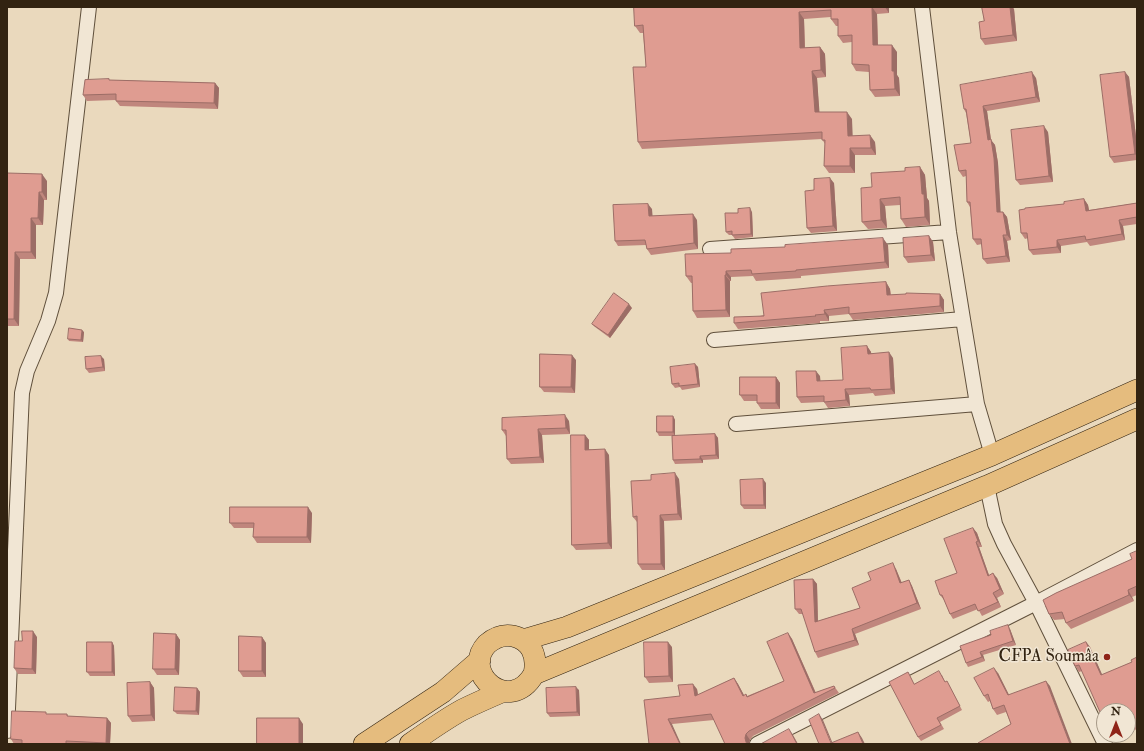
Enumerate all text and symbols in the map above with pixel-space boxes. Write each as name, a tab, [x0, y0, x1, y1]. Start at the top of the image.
place label: CFPA Soumâa	[998, 647, 1099, 667]
marker: CFPA Soumâa	[1102, 652, 1112, 662]
north arrow	[1096, 703, 1136, 743]
text: N	[1111, 705, 1121, 718]

